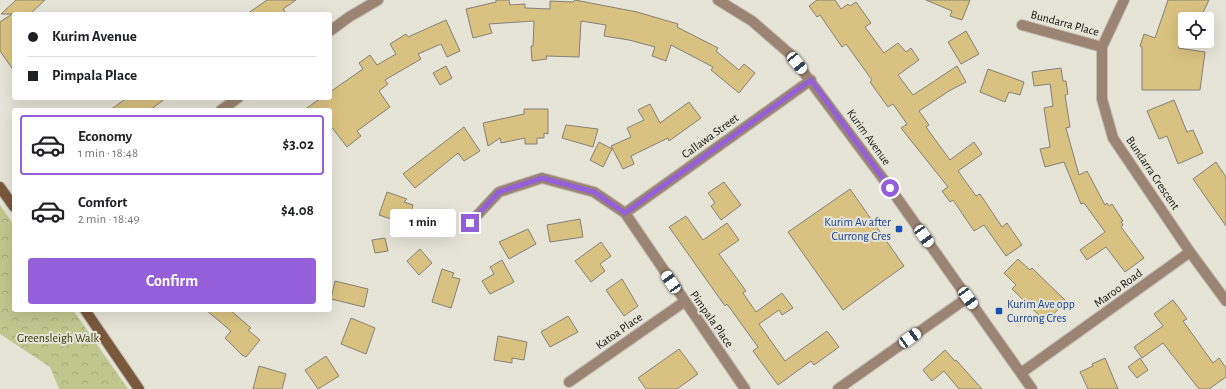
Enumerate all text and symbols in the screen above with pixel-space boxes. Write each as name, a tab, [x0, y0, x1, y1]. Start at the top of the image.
street label: Bundarra Place	[1029, 8, 1101, 38]
map controls	[1178, 12, 1214, 48]
button: locate	[1178, 12, 1214, 48]
text: Kurim Avenue	[52, 29, 137, 44]
car	[785, 50, 809, 76]
text: Pimpala Place	[52, 68, 137, 83]
street label: Kurim Avenue	[845, 107, 893, 167]
street label: Callawa Street	[679, 111, 741, 160]
icon: car	[30, 127, 66, 163]
text: Economy	[78, 129, 132, 144]
street label: Bundarra Crescent	[1124, 134, 1182, 212]
text: $3.02	[282, 137, 314, 152]
text: 1 min · 18:48	[78, 147, 138, 160]
route start	[881, 179, 899, 197]
icon: car	[30, 193, 66, 229]
text: Comfort	[78, 195, 127, 210]
text: $4.08	[281, 203, 314, 218]
callout: 1 min	[390, 209, 456, 237]
text: 2 min · 18:49	[78, 213, 140, 226]
route end	[461, 214, 479, 232]
text: 1 min	[409, 216, 437, 229]
place label: Kurim Av after Currong Cres	[824, 216, 891, 242]
car	[912, 223, 936, 249]
marker: Kurim Av after Currong Cres	[894, 224, 904, 234]
button: Confirm	[28, 258, 316, 304]
street label: Maroo Road	[1092, 267, 1144, 309]
car	[659, 269, 683, 295]
car	[956, 285, 980, 311]
street label: Pimpala Place	[688, 289, 736, 349]
place label: Kurim Ave opp Currong Cres	[1007, 298, 1075, 324]
marker: Kurim Ave opp Currong Cres	[994, 306, 1004, 316]
street label: Katoa Place	[593, 311, 645, 351]
car	[897, 326, 923, 350]
park label: Greensleigh Walk	[17, 332, 100, 344]

